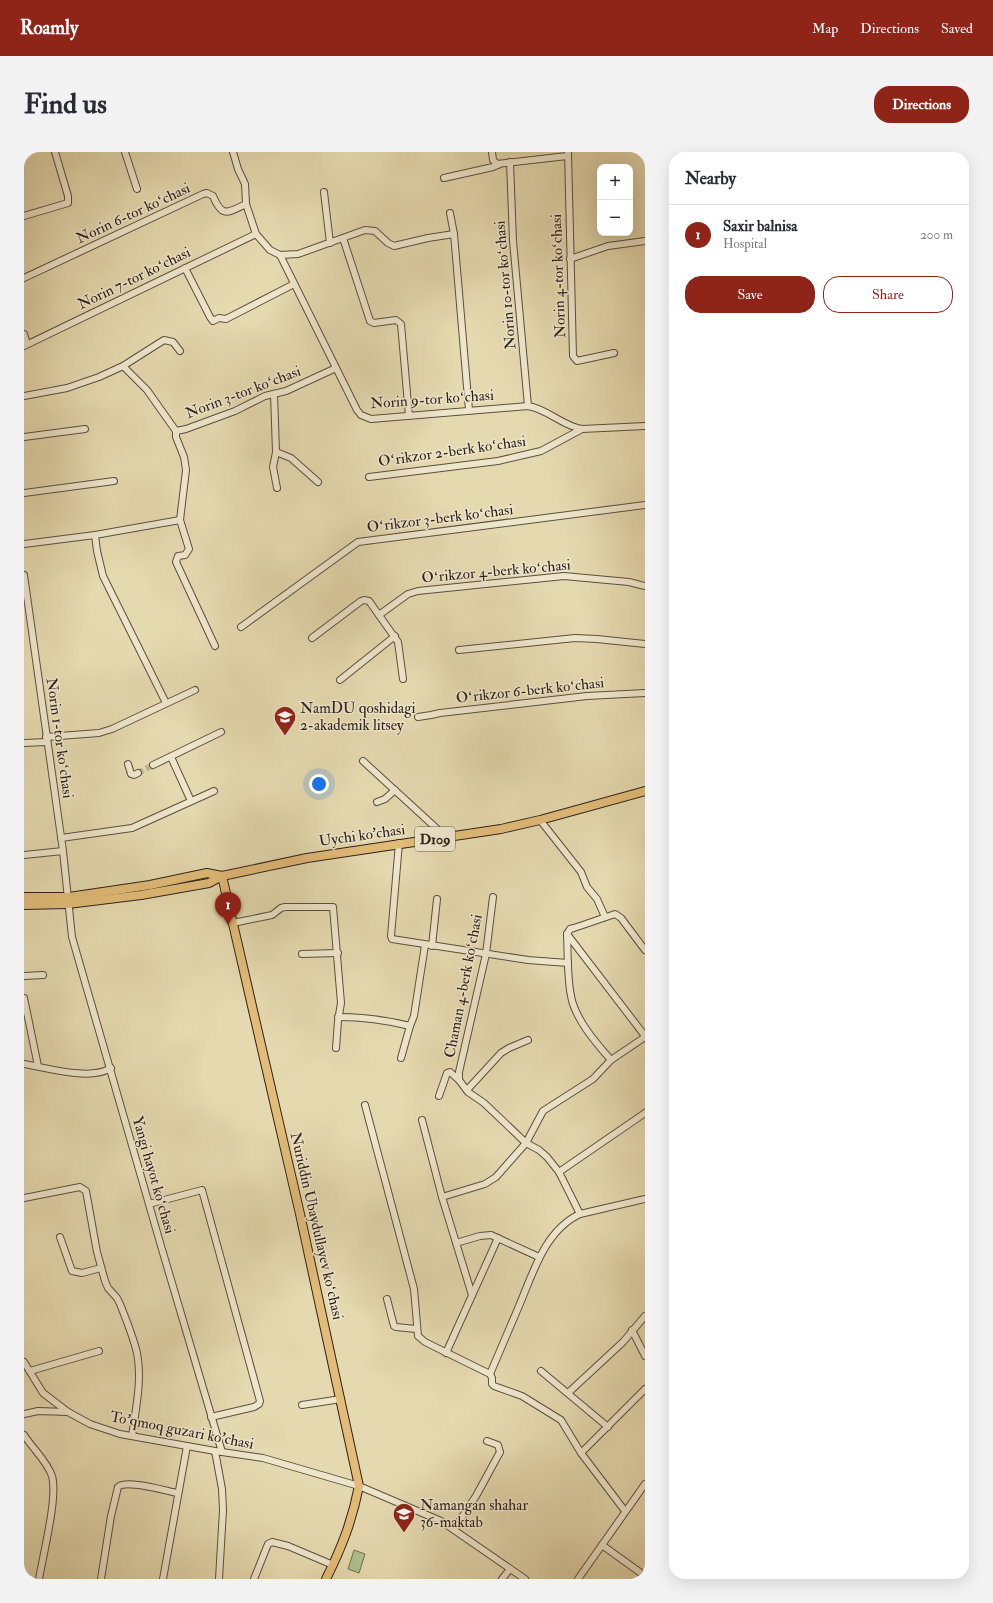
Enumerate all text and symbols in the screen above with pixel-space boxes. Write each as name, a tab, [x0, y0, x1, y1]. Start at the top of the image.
text: Roamly	[20, 16, 78, 40]
text: Map	[812, 20, 838, 37]
text: Directions	[860, 20, 919, 37]
text: Saved	[941, 20, 973, 37]
button: Directions	[874, 86, 969, 123]
text: Find us	[24, 87, 107, 122]
map controls	[597, 164, 633, 236]
button: +	[597, 164, 633, 200]
text: Nearby	[685, 168, 736, 189]
street label: Norin 6-tor koʻchasi	[73, 179, 193, 248]
button: −	[597, 200, 633, 236]
street label: Norin 4-tor koʻchasi	[547, 214, 570, 338]
text: Saxir balnisa	[723, 217, 797, 236]
street label: Norin 10-tor koʻchasi	[490, 220, 521, 350]
text: 1	[696, 227, 700, 243]
text: 200 m	[920, 227, 953, 243]
text: Hospital	[723, 236, 767, 252]
street label: Norin 7-tor koʻchasi	[75, 243, 194, 314]
button: Save	[685, 276, 815, 313]
button: Share	[823, 276, 953, 313]
street label: Norin 3-tor koʻchasi	[183, 362, 304, 423]
street label: Norin 9-tor koʻchasi	[370, 386, 495, 413]
street label: Oʻrikzor 2-berk koʻchasi	[377, 432, 527, 471]
street label: Oʻrikzor 3-berk koʻchasi	[366, 500, 514, 537]
street label: Oʻrikzor 4-berk koʻchasi	[421, 556, 571, 587]
street label: Oʻrikzor 6-berk koʻchasi	[455, 673, 605, 708]
street label: Norin 1-tor koʻchasi	[42, 677, 77, 800]
place label: NamDU qoshidagi 2-akademik litsey	[300, 699, 416, 735]
school or university icon: NamDU qoshidagi 2-akademik litsey	[272, 704, 298, 737]
your location	[309, 774, 329, 794]
street label: Uychi ko'chasi	[318, 820, 406, 851]
road number: D109	[415, 827, 455, 851]
pin: 1	[215, 892, 241, 925]
street label: Chaman 4-berk koʻchasi	[440, 913, 487, 1060]
street label: Yangi hayot koʻchasi	[128, 1114, 179, 1236]
street label: Nuriddin Ubaydullayev koʻchasi	[286, 1130, 347, 1322]
street label: To'qmoq guzari ko'chasi	[109, 1407, 255, 1454]
place label: Namangan shahar 36-maktab	[420, 1496, 528, 1532]
school or university icon: Namangan shahar 36-maktab	[391, 1501, 417, 1534]

